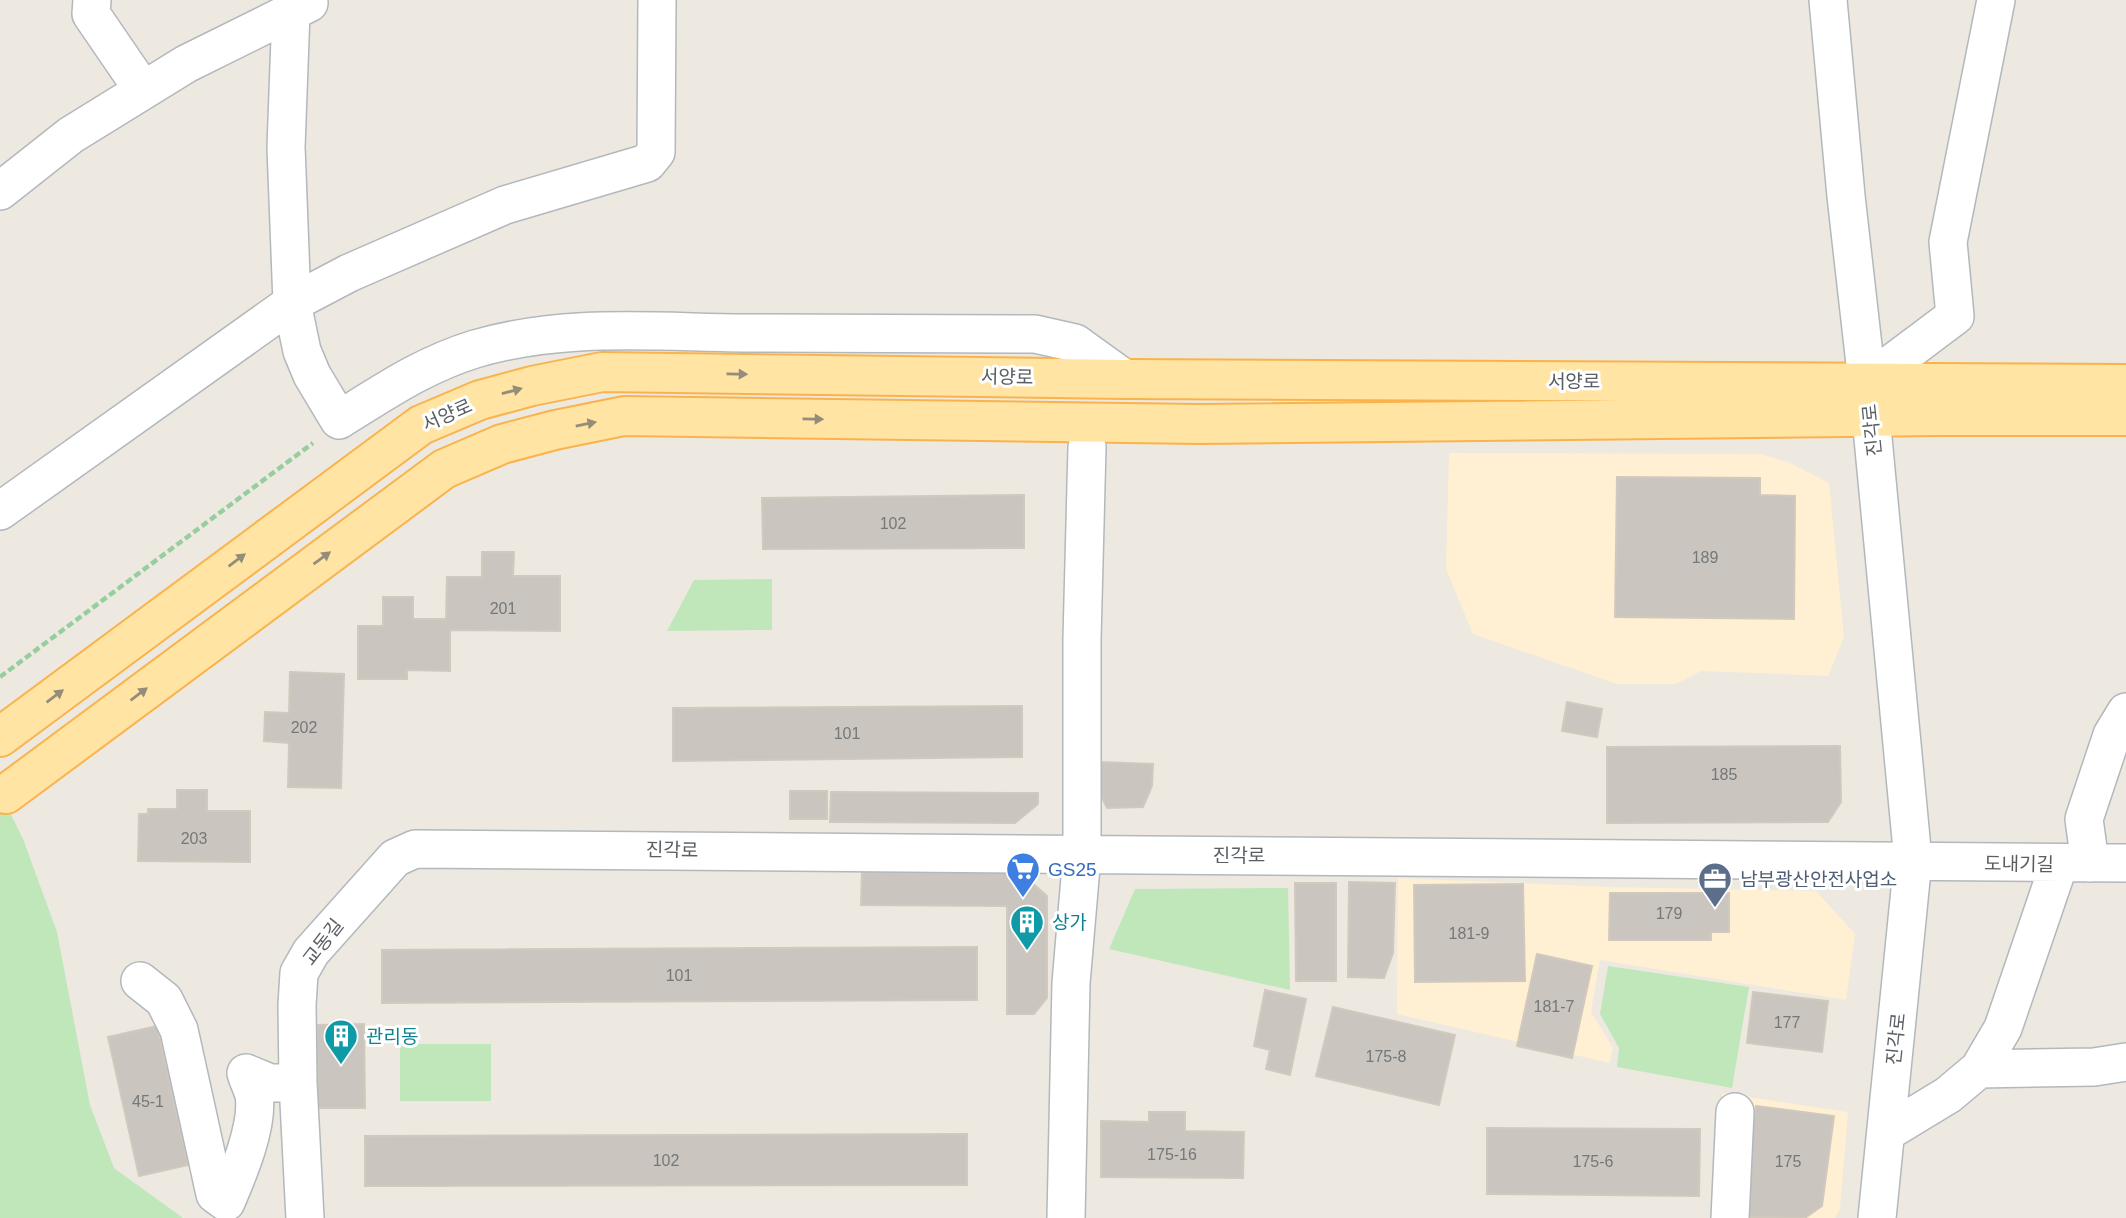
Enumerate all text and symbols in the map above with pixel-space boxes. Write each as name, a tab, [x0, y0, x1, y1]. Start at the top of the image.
street label: 서양로	[981, 366, 1033, 388]
one-way arrow	[726, 368, 748, 379]
street label: 서양로	[1548, 371, 1600, 392]
one-way arrow	[502, 386, 523, 396]
street label: 서양로	[419, 395, 475, 435]
street label: 진각로	[1859, 403, 1885, 457]
one-way arrow	[802, 413, 824, 425]
one-way arrow	[575, 418, 597, 429]
house number: 102	[880, 515, 906, 532]
house number: 189	[1692, 549, 1718, 566]
one-way arrow	[313, 552, 331, 566]
one-way arrow	[228, 553, 246, 567]
house number: 201	[490, 600, 516, 617]
one-way arrow	[130, 687, 148, 702]
one-way arrow	[46, 690, 64, 704]
house number: 202	[291, 719, 317, 736]
house number: 101	[834, 725, 860, 742]
house number: 185	[1711, 766, 1737, 783]
house number: 203	[181, 830, 207, 847]
street label: 진각로	[646, 839, 698, 861]
street label: 진각로	[1213, 845, 1265, 866]
supermarket icon: GS25	[1004, 850, 1042, 899]
street label: 도내기길	[1984, 853, 2054, 875]
place label: GS25	[1048, 859, 1097, 880]
office icon: 남부광산안전사업소	[1696, 860, 1734, 909]
place label: 남부광산안전사업소	[1740, 869, 1897, 890]
building icon: 상가	[1008, 903, 1046, 952]
house number: 179	[1656, 905, 1682, 922]
place label: 상가	[1052, 912, 1087, 933]
street label: 교동길	[299, 915, 347, 969]
house number: 181-9	[1449, 925, 1490, 942]
house number: 101	[666, 967, 692, 984]
house number: 181-7	[1534, 998, 1575, 1015]
street label: 진각로	[1883, 1012, 1909, 1066]
house number: 177	[1774, 1014, 1800, 1031]
building icon: 관리동	[322, 1017, 360, 1066]
place label: 관리동	[366, 1026, 418, 1047]
house number: 175-8	[1366, 1048, 1407, 1065]
house number: 45-1	[132, 1093, 164, 1110]
house number: 175-16	[1147, 1146, 1197, 1163]
house number: 102	[653, 1152, 679, 1169]
house number: 175-6	[1573, 1153, 1614, 1170]
house number: 175	[1775, 1153, 1801, 1170]

